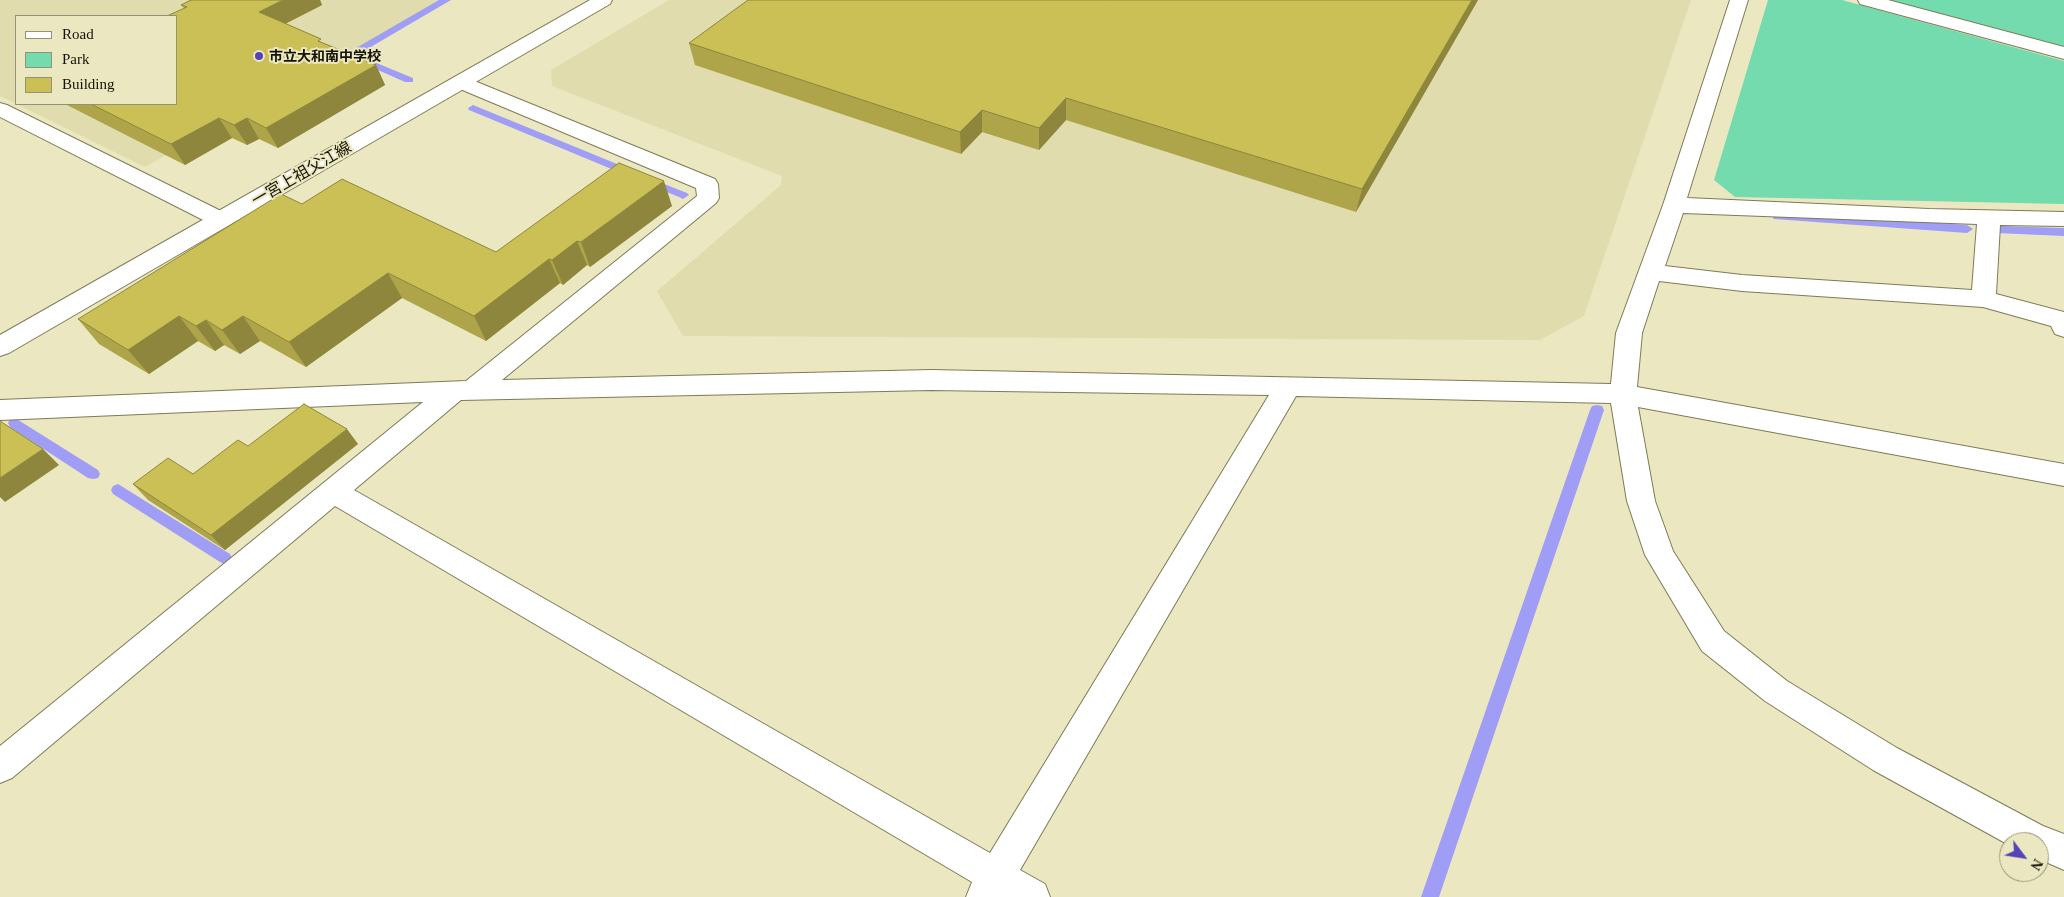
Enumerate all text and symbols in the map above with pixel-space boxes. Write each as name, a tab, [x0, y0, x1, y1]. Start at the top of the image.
legend	[15, 15, 178, 105]
text: Road	[62, 26, 94, 42]
place label: 市立大和南中学校	[269, 48, 381, 64]
marker: 市立大和南中学校	[253, 50, 265, 62]
text: Park	[62, 51, 90, 67]
text: Building	[62, 76, 115, 92]
street label: 一宮上祖父江線	[248, 137, 354, 209]
north arrow	[1999, 832, 2049, 882]
text: N	[2027, 856, 2045, 873]

